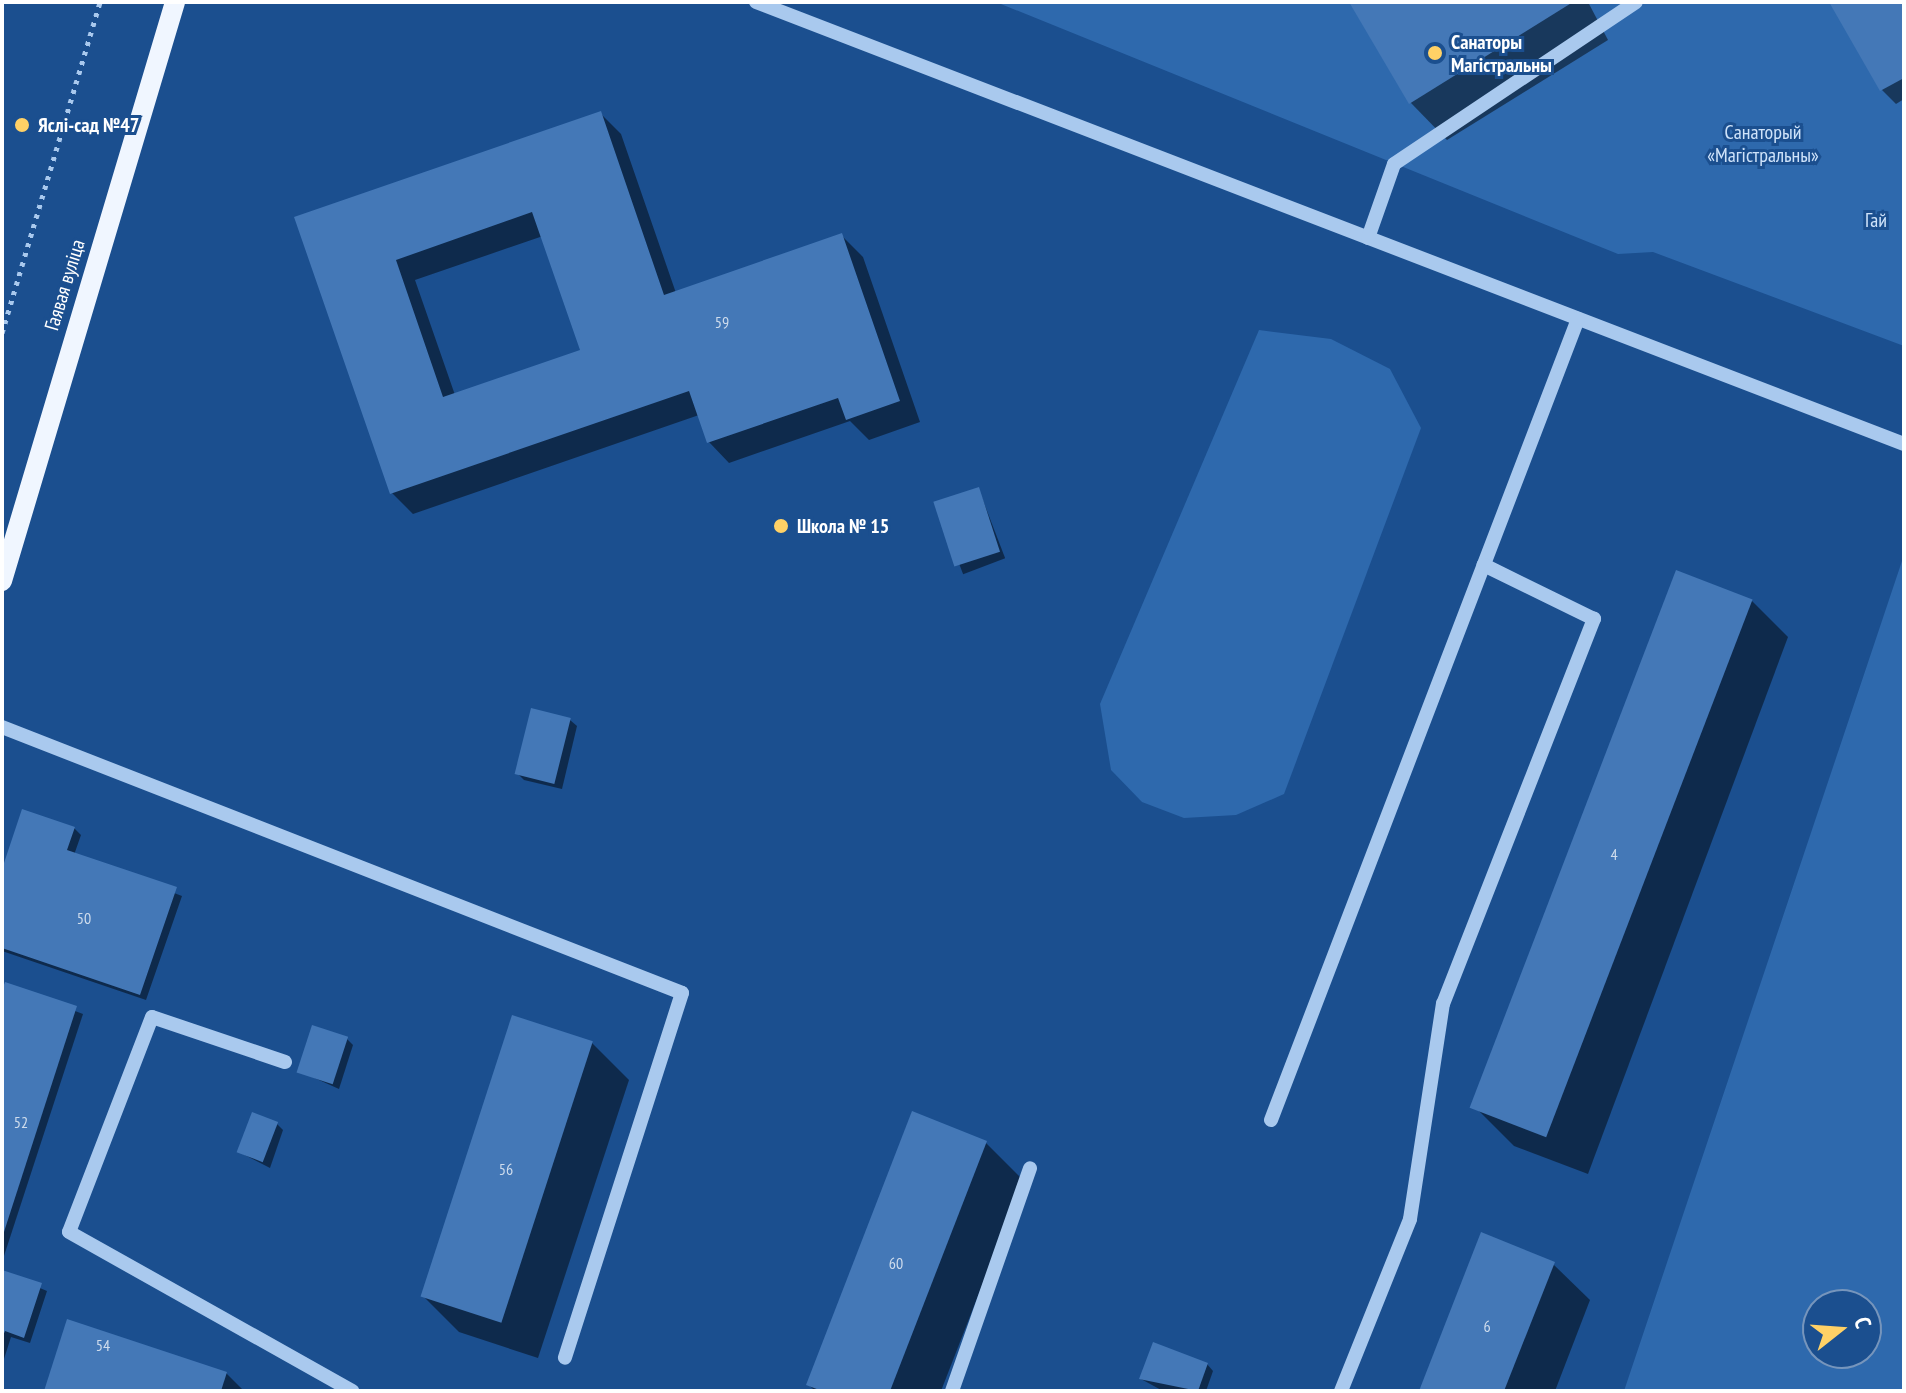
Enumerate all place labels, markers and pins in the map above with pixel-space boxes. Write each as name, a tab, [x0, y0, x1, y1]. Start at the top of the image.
place label: Санаторы Магістральны	[1451, 30, 1552, 77]
marker: Санаторы Магістральны	[1426, 44, 1444, 62]
place label: Яслі-сад №47	[38, 113, 139, 137]
marker: Яслі-сад №47	[13, 116, 31, 134]
place label: Школа № 15	[797, 514, 889, 538]
marker: Школа № 15	[772, 517, 790, 535]

